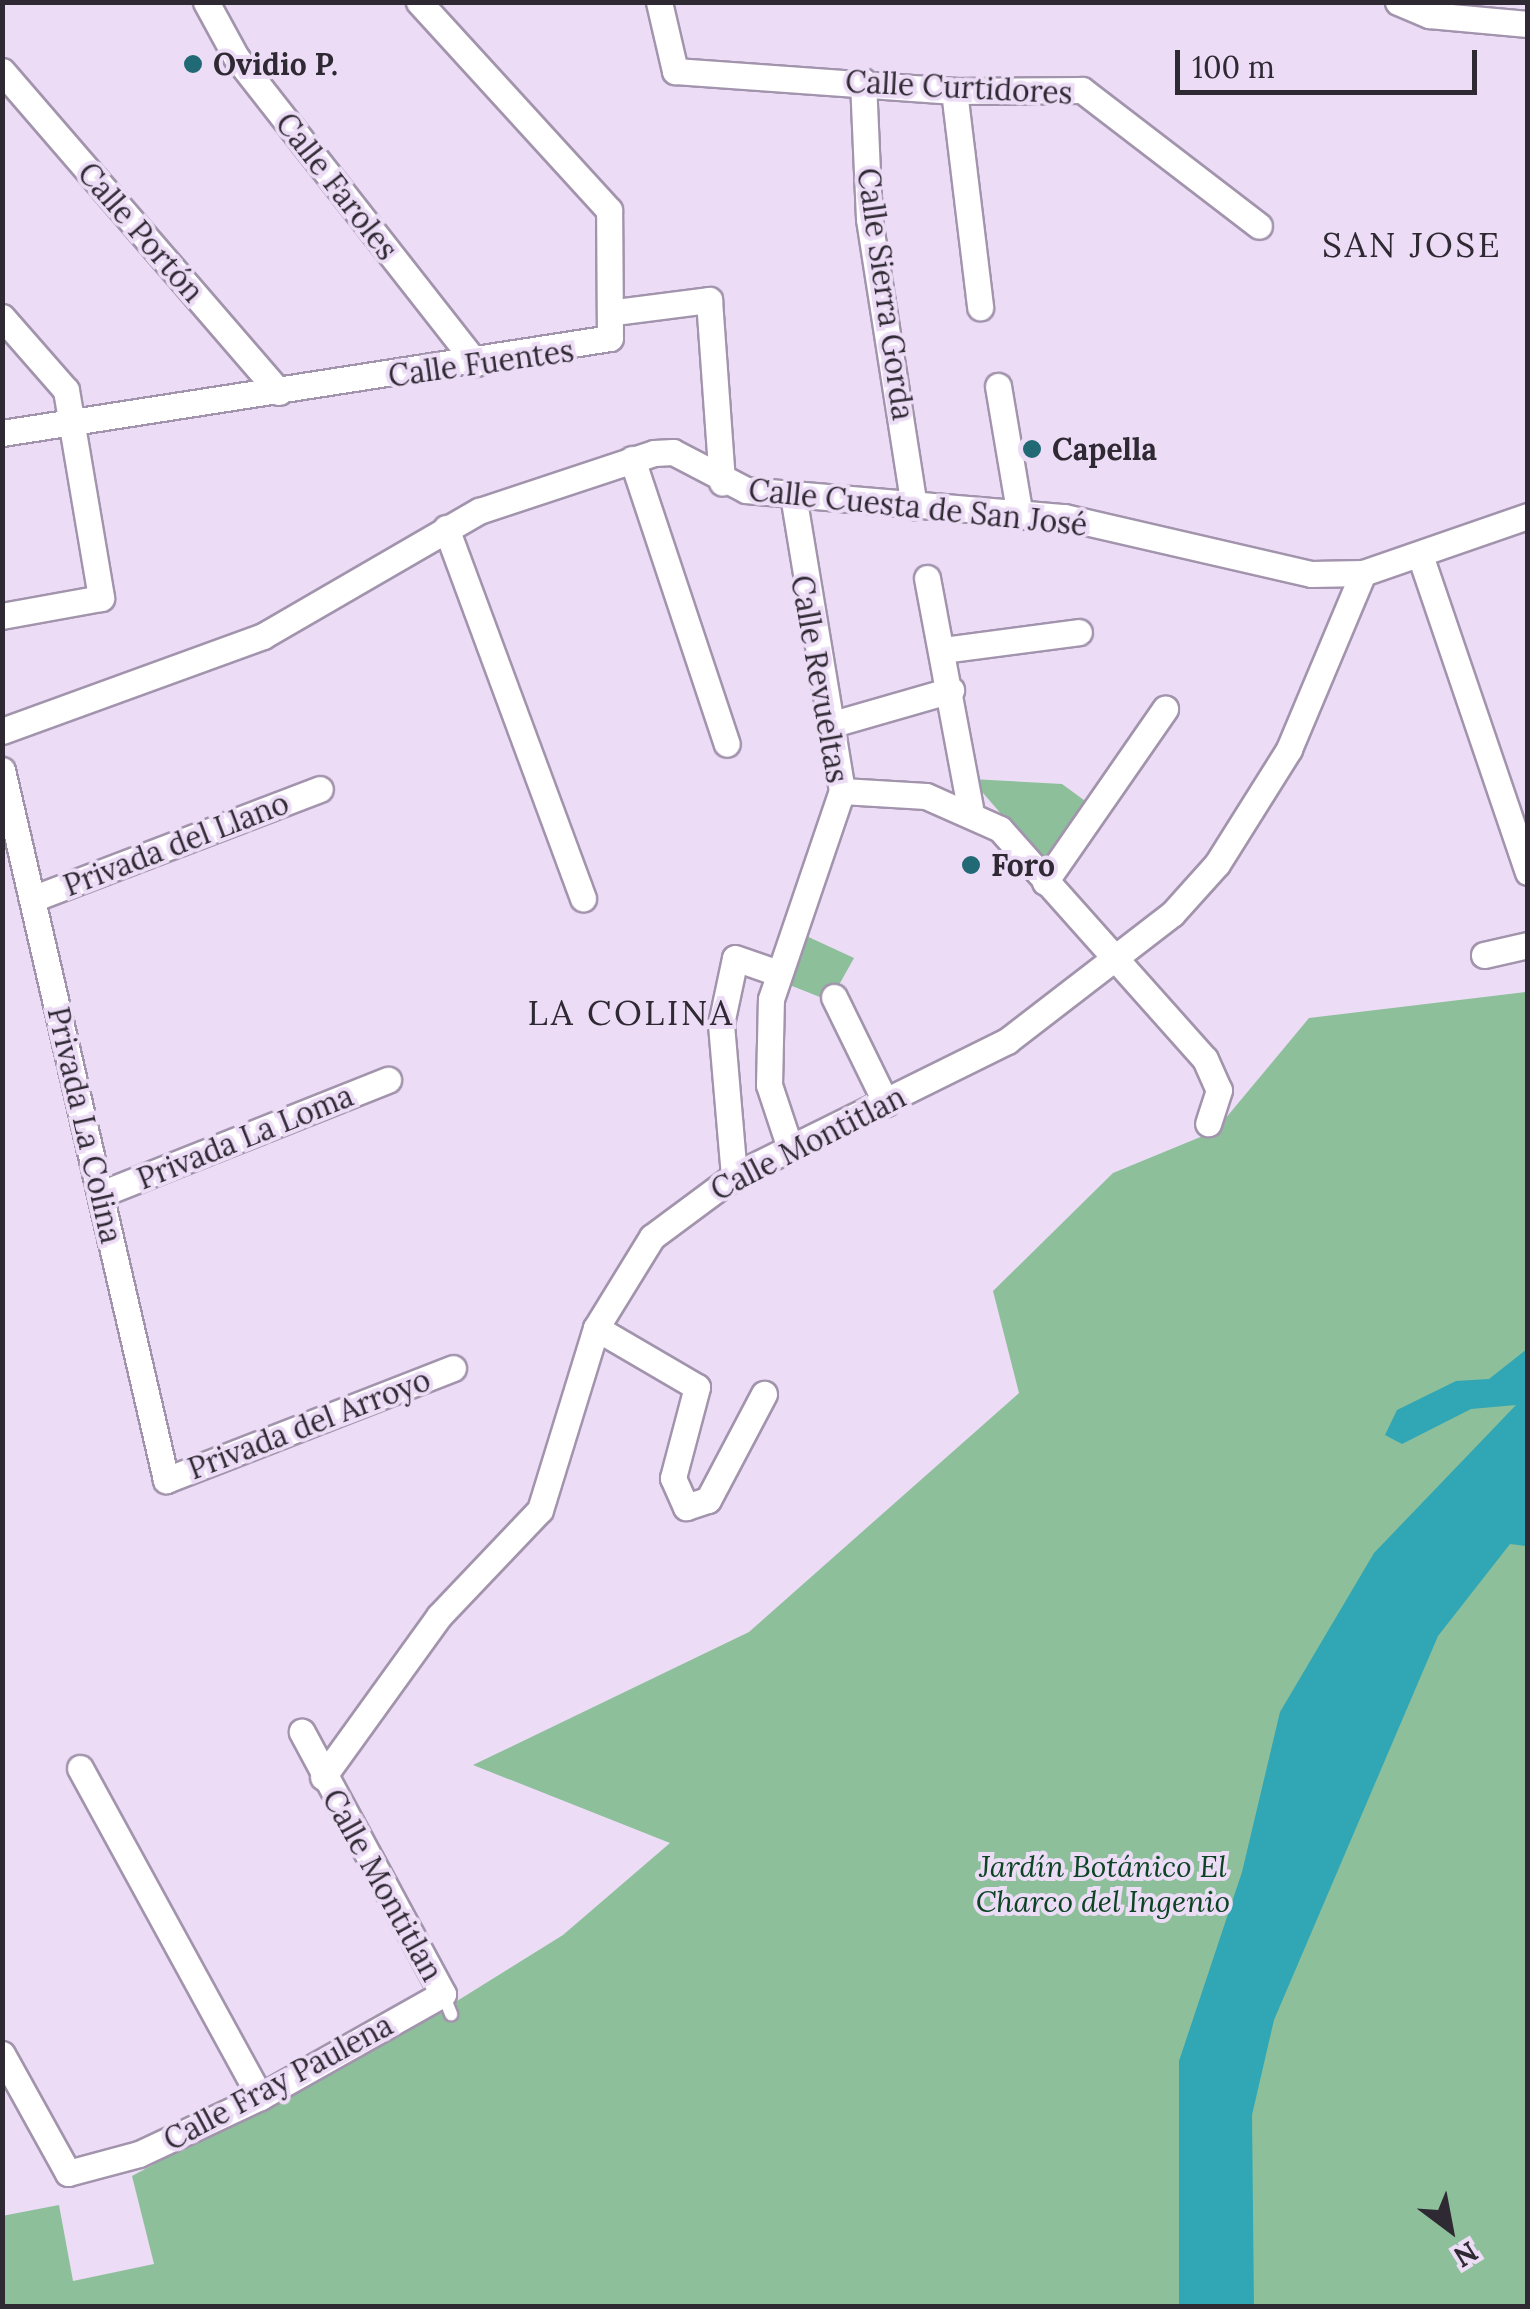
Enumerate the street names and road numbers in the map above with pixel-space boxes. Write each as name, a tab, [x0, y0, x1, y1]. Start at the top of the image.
street label: Calle Curtidores	[844, 63, 1074, 111]
street label: Calle Faroles	[269, 105, 405, 267]
street label: Calle Portón	[71, 155, 211, 309]
street label: Calle Sierra Gorda	[850, 166, 922, 422]
street label: Calle Fuentes	[386, 332, 576, 394]
street label: Calle Cuesta de San José	[747, 471, 1089, 543]
street label: Calle Revueltas	[784, 572, 856, 786]
street label: Privada del Llano	[58, 785, 294, 903]
street label: Privada La Colina	[40, 1003, 130, 1247]
street label: Privada La Loma	[132, 1077, 358, 1197]
street label: Calle Montitlan	[705, 1078, 911, 1208]
street label: Privada del Arroyo	[183, 1361, 435, 1487]
street label: Calle Montitlan	[315, 1783, 451, 1987]
street label: Calle Fray Paulena	[157, 2006, 399, 2158]

